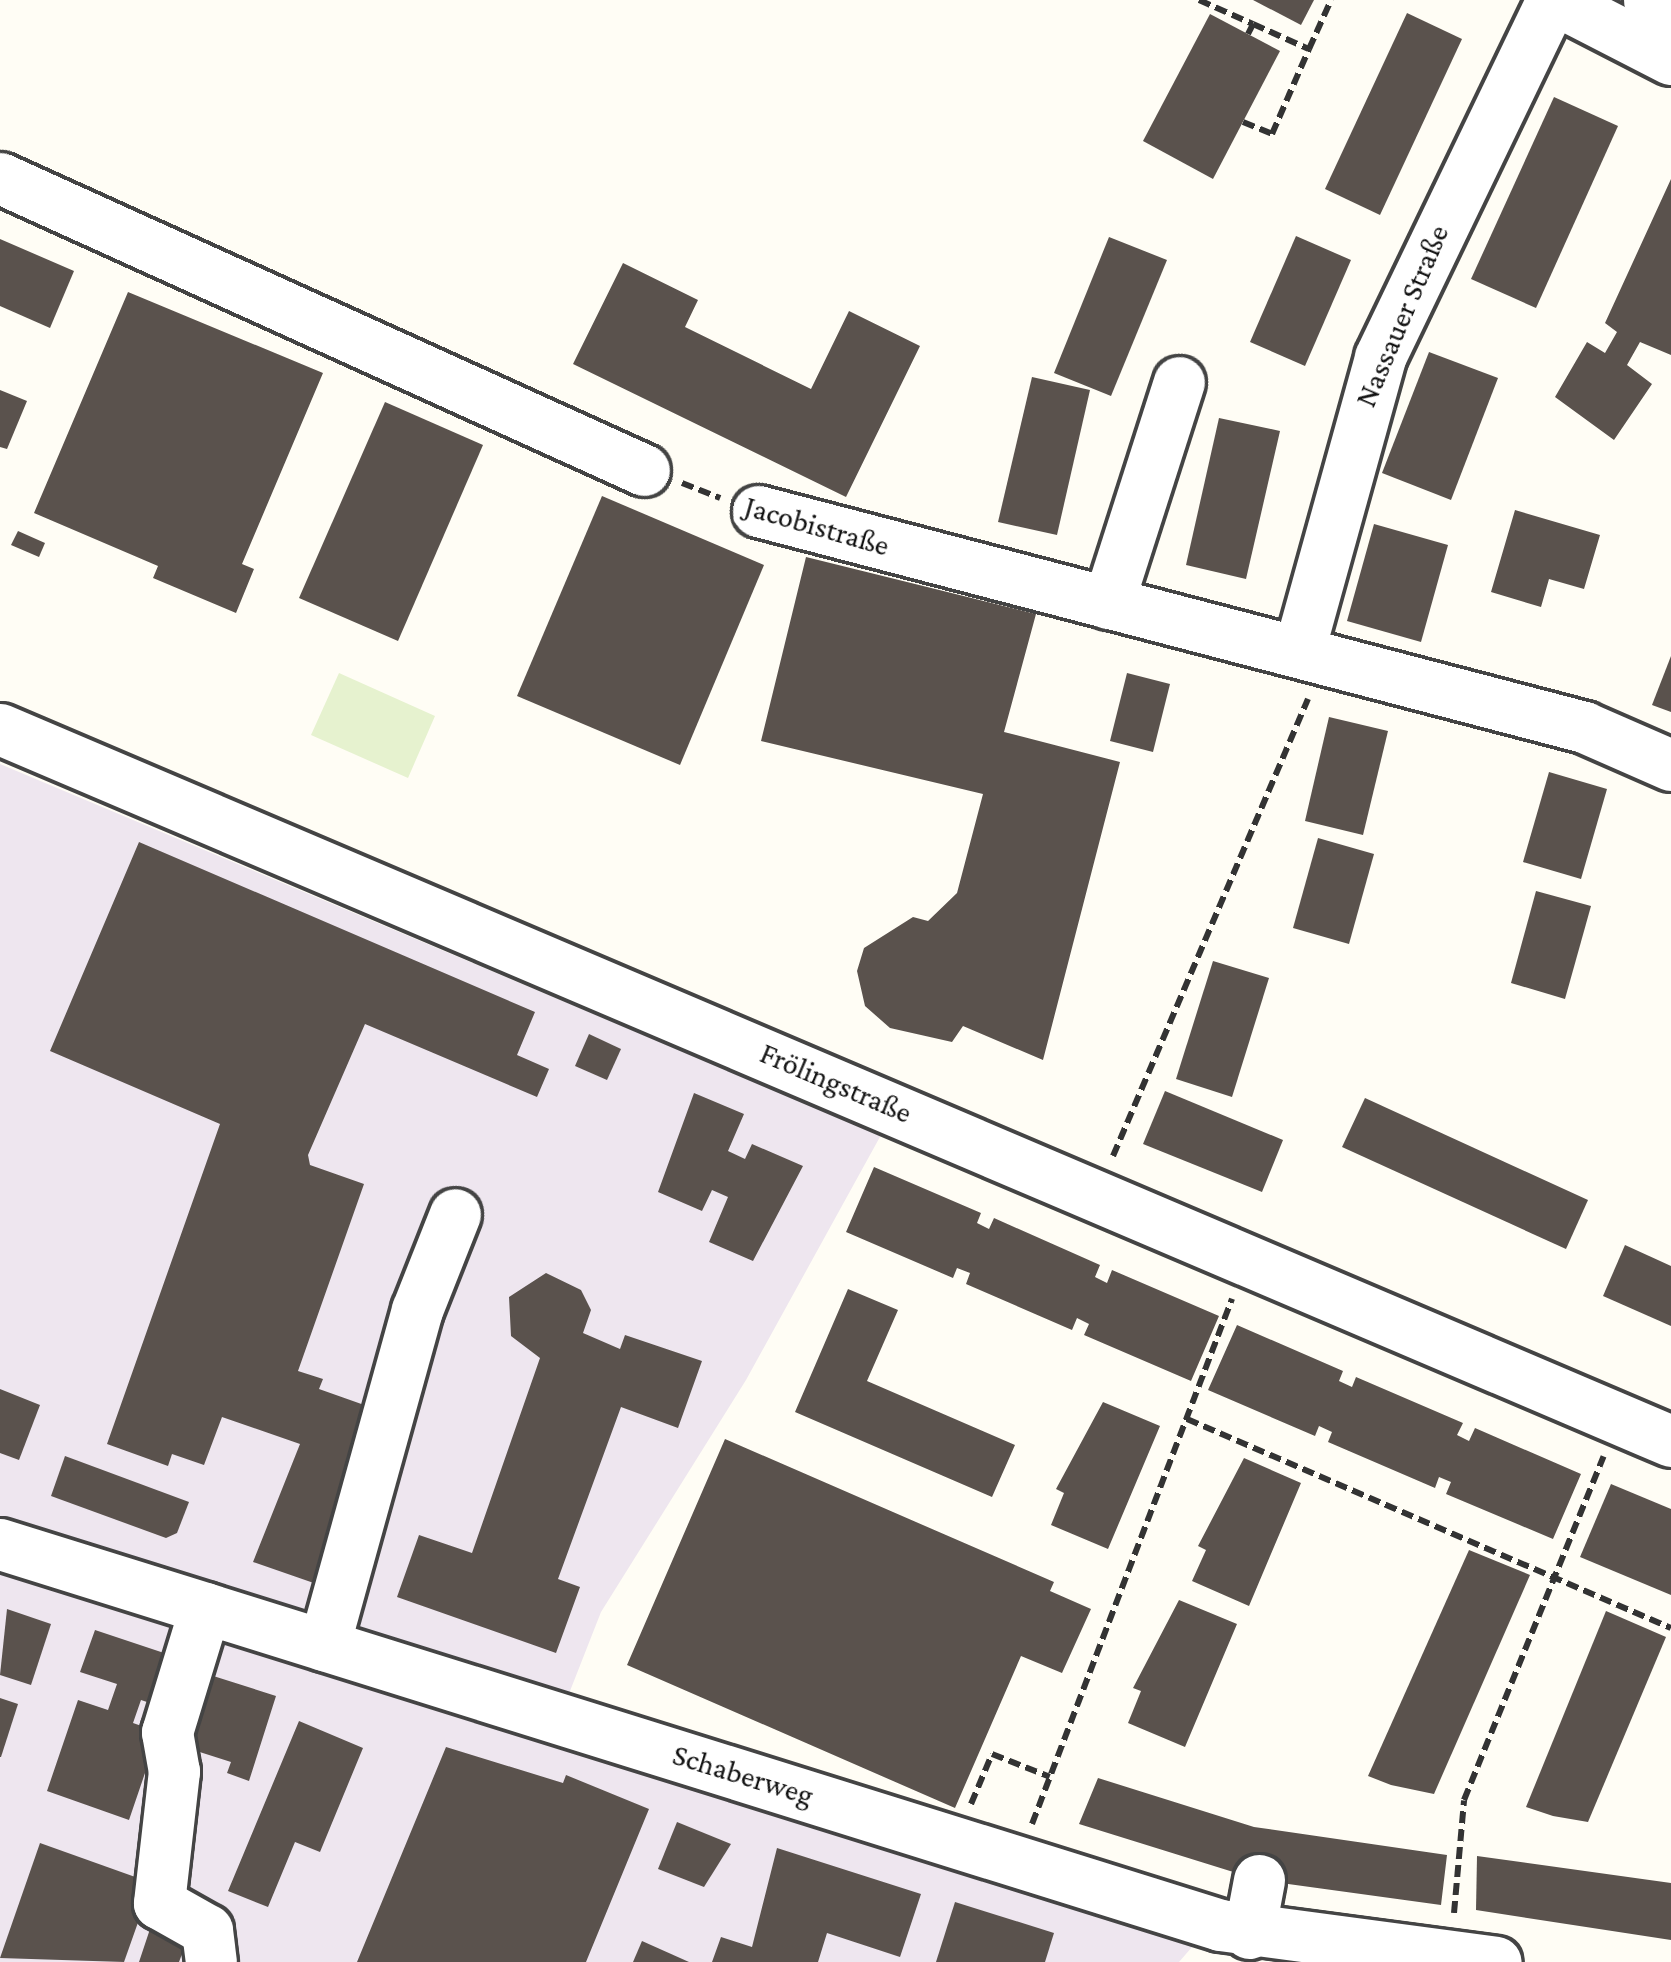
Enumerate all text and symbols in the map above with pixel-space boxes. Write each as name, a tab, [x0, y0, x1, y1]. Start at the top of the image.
street label: Nassauer Straße	[1348, 220, 1456, 412]
street label: Jacobistraße	[741, 488, 893, 564]
street label: Frölingstraße	[755, 1035, 917, 1131]
street label: Schaberweg	[668, 1737, 818, 1813]

